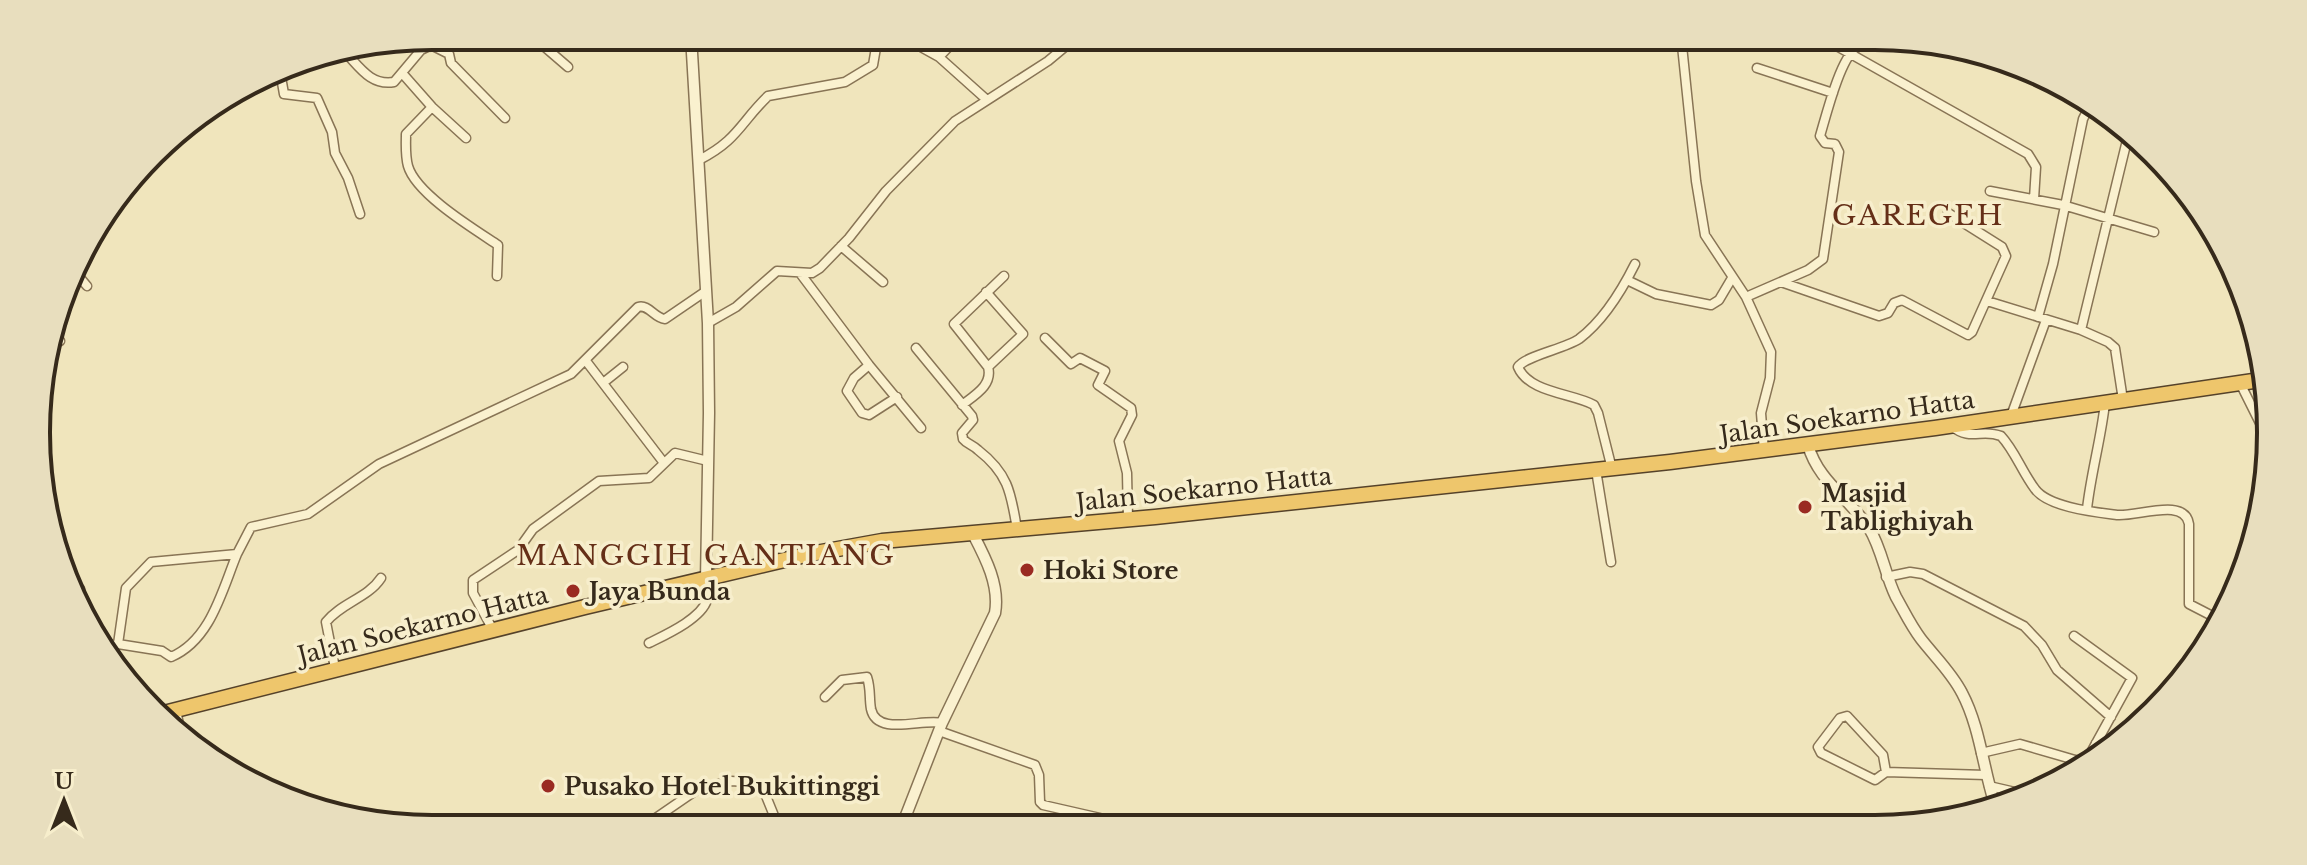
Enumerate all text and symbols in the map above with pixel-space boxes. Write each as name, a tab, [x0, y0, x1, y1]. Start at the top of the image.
district label: GAREGEH	[1832, 198, 2004, 233]
street label: Jalan Soekarno Hatta	[1715, 385, 1977, 450]
street label: Jalan Soekarno Hatta	[1072, 461, 1334, 517]
place label: Masjid Tablighiyah	[1821, 479, 1974, 536]
marker: Masjid Tablighiyah	[1796, 498, 1814, 516]
district label: MANGGIH GANTIANG	[516, 538, 896, 573]
place label: Hoki Store	[1043, 556, 1179, 585]
marker: Hoki Store	[1018, 561, 1036, 579]
place label: Jaya Bunda	[584, 577, 731, 606]
street label: Jalan Soekarno Hatta	[292, 580, 552, 671]
marker: Jaya Bunda	[564, 582, 582, 600]
north arrow	[24, 761, 104, 841]
text: U	[54, 768, 74, 795]
place label: Pusako Hotel Bukittinggi	[564, 772, 880, 801]
marker: Pusako Hotel Bukittinggi	[539, 777, 557, 795]

